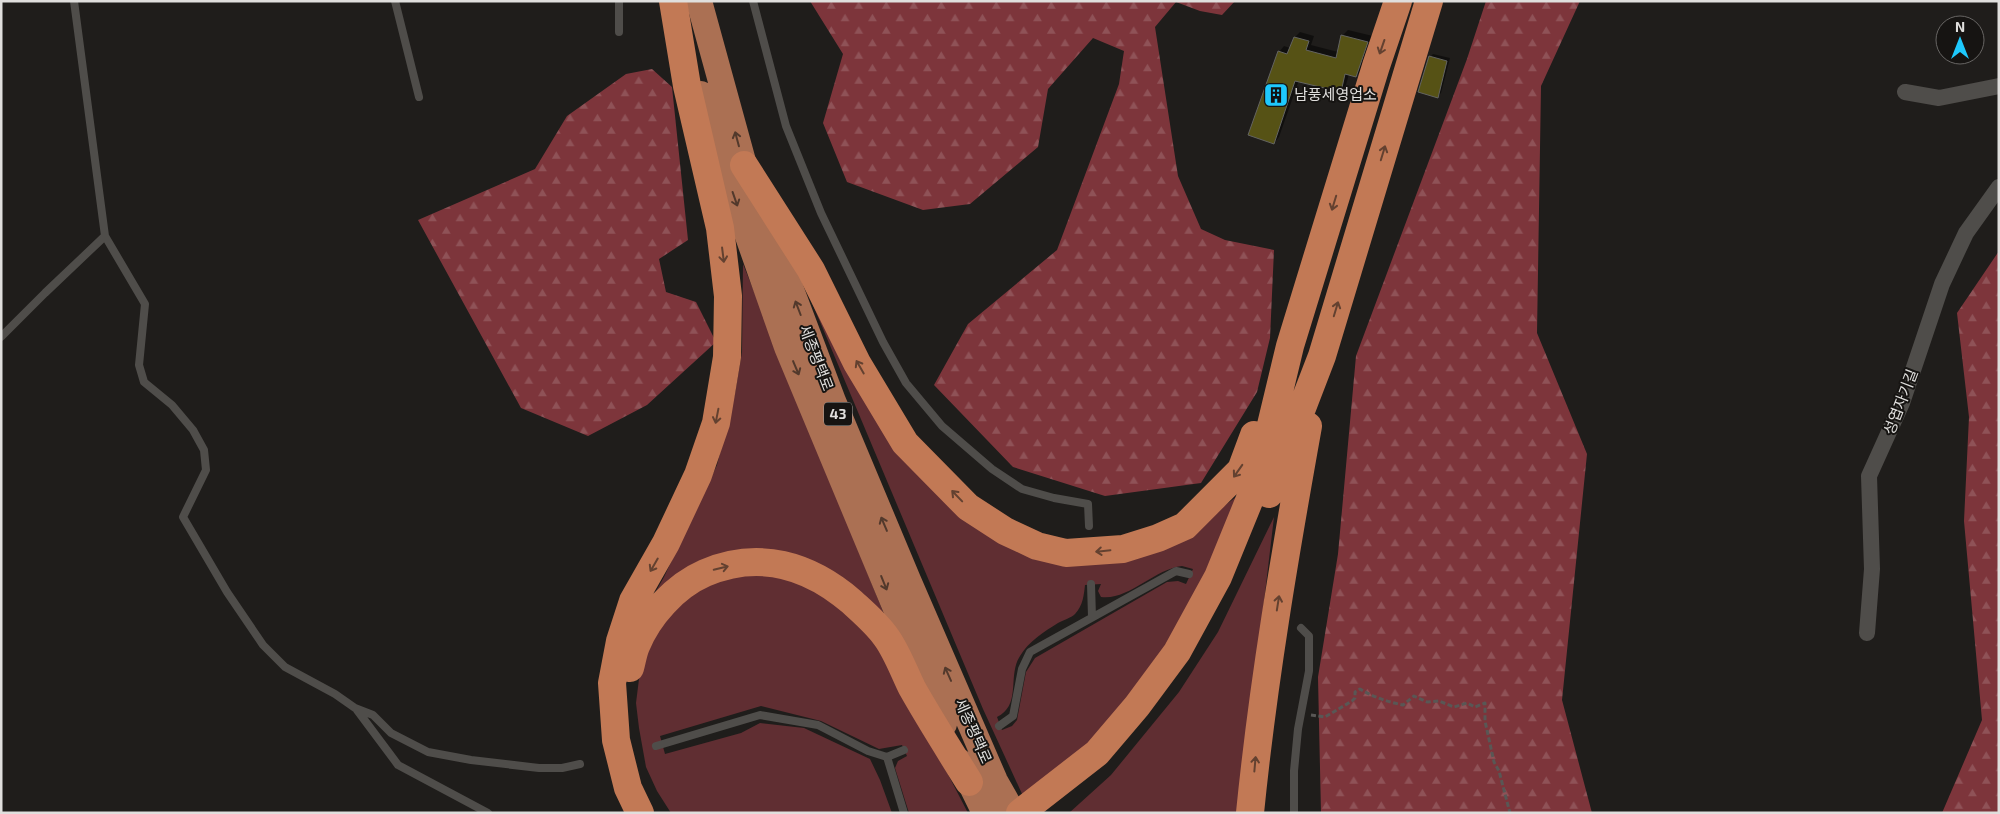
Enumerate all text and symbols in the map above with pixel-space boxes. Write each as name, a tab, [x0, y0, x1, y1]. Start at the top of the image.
north arrow	[1935, 15, 1985, 65]
text: N	[1955, 18, 1965, 35]
one-way arrow	[1377, 39, 1386, 55]
building icon: 남풍세영업소	[1263, 82, 1289, 108]
place label: 남풍세영업소	[1294, 85, 1377, 103]
one-way arrow	[731, 132, 741, 148]
one-way arrow	[1378, 146, 1388, 162]
one-way arrow	[731, 190, 740, 206]
one-way arrow	[1328, 194, 1338, 210]
one-way arrow	[718, 247, 728, 263]
one-way arrow	[793, 301, 802, 317]
one-way arrow	[1331, 301, 1341, 317]
street label: 세종평택로	[796, 322, 838, 393]
one-way arrow	[791, 360, 801, 375]
one-way arrow	[854, 361, 864, 375]
street label: 성엽자기길	[1879, 366, 1921, 437]
road number: 43	[824, 402, 852, 426]
one-way arrow	[711, 408, 721, 424]
one-way arrow	[1233, 464, 1243, 478]
one-way arrow	[951, 490, 963, 502]
one-way arrow	[879, 517, 889, 532]
one-way arrow	[1096, 546, 1112, 556]
one-way arrow	[648, 558, 658, 572]
one-way arrow	[712, 563, 728, 572]
one-way arrow	[880, 575, 889, 590]
one-way arrow	[1274, 596, 1284, 612]
one-way arrow	[943, 667, 953, 682]
street label: 세종평택로	[952, 695, 996, 766]
one-way arrow	[1250, 757, 1260, 773]

